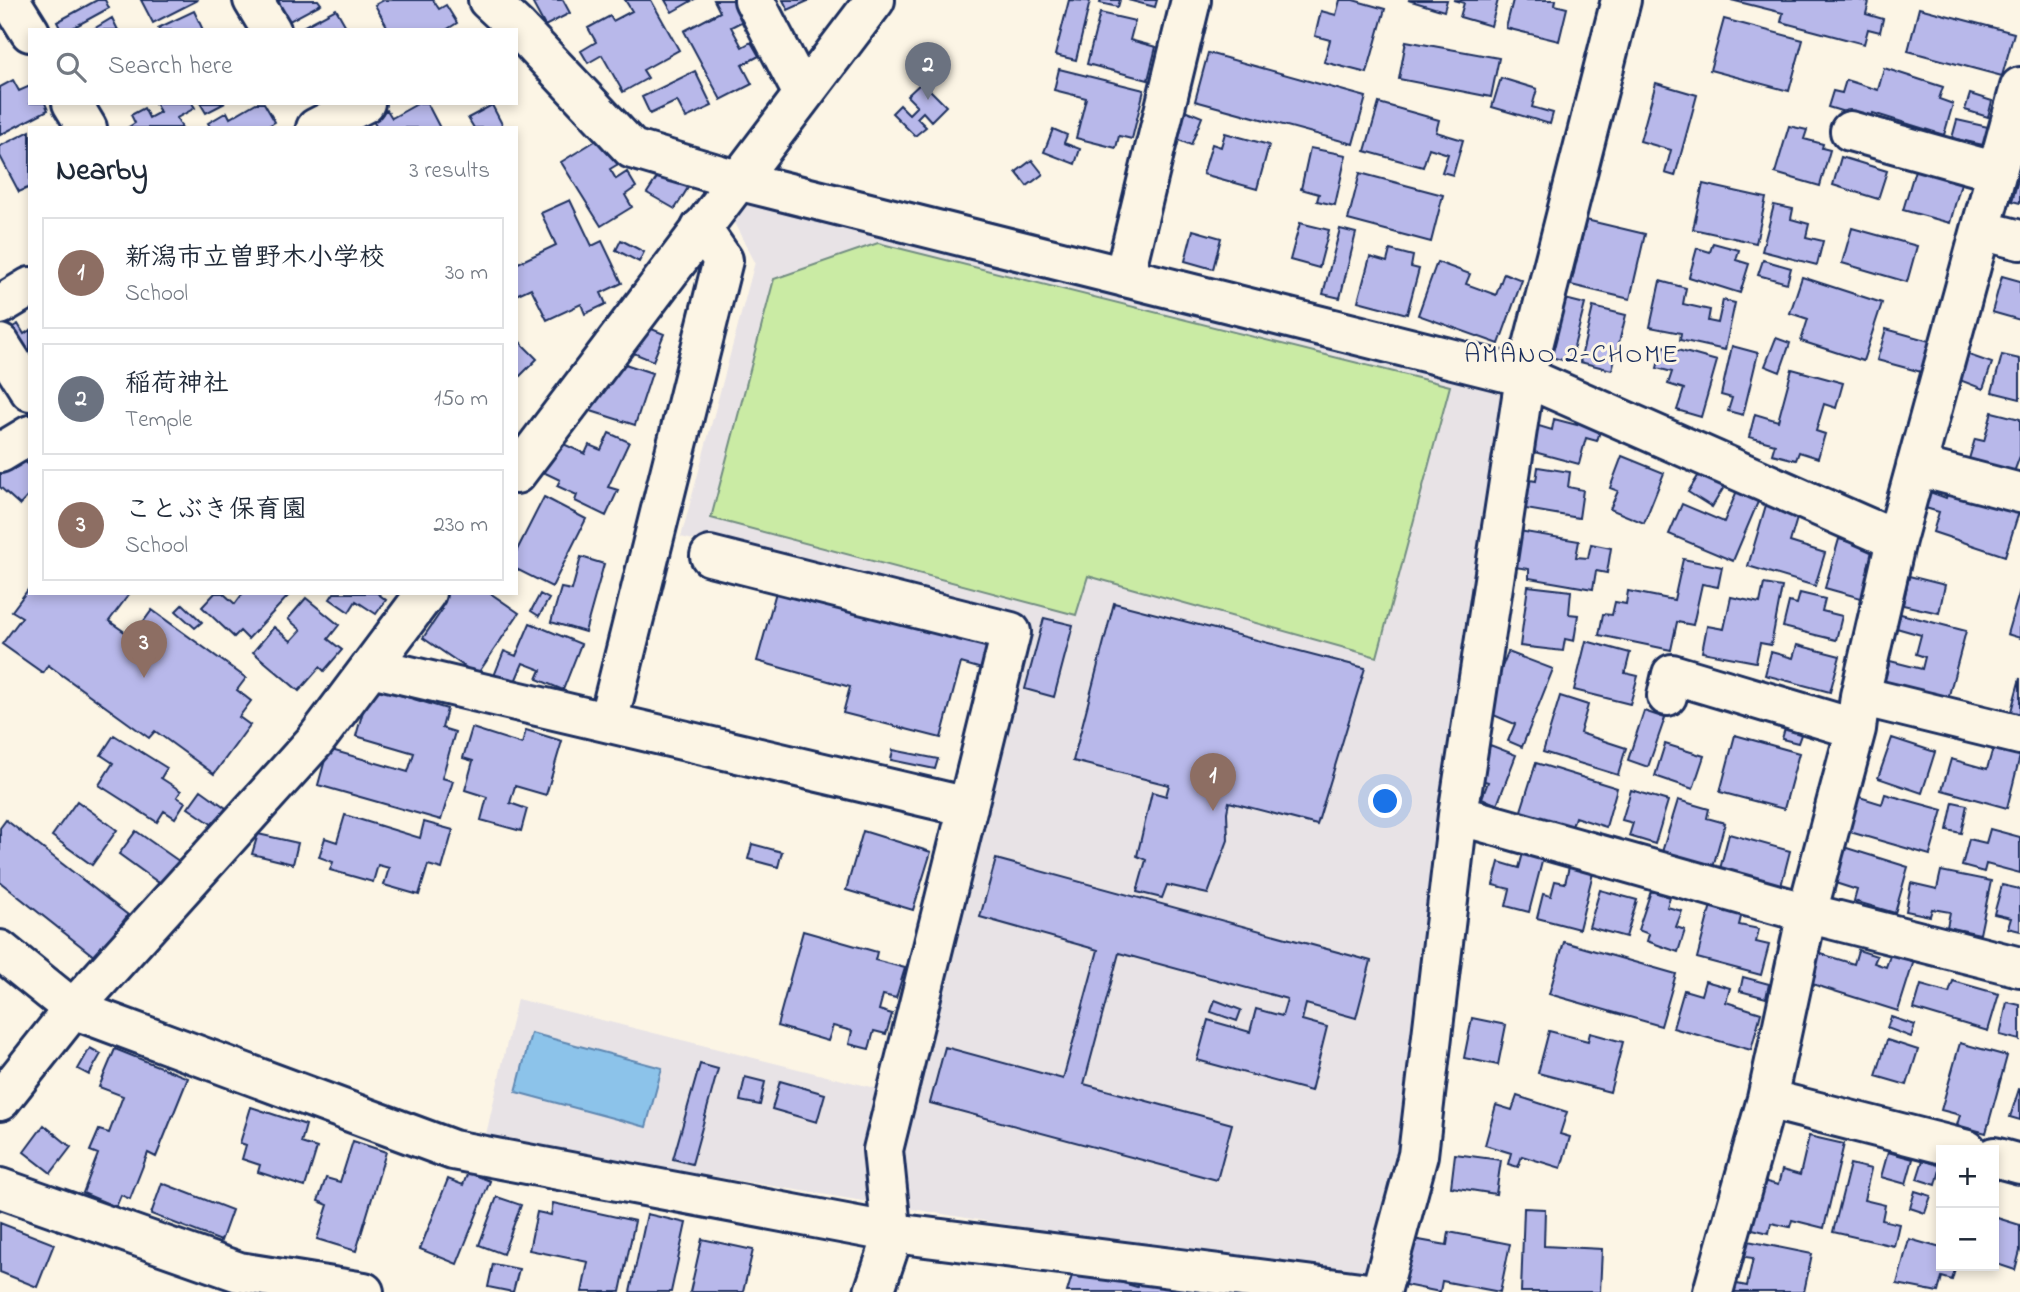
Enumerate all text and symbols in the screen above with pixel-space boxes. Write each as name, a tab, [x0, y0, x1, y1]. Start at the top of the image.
search box	[28, 28, 518, 105]
pin: 2	[905, 42, 951, 100]
icon: search	[52, 48, 90, 86]
text: Search here	[108, 48, 233, 86]
text: Nearby	[56, 150, 148, 194]
text: 3 results	[409, 155, 490, 188]
text: 新潟市立曽野木小学校	[125, 240, 385, 278]
text: 1	[77, 257, 85, 290]
text: 30 m	[445, 257, 488, 290]
text: School	[125, 278, 188, 311]
district label: AMANO 2-CHOME	[1464, 337, 1680, 375]
text: 稲荷神社	[125, 366, 229, 404]
text: 2	[75, 383, 87, 416]
text: 150 m	[434, 383, 488, 416]
text: Temple	[125, 404, 192, 437]
text: ことぶき保育園	[125, 492, 307, 530]
text: 3	[76, 509, 86, 542]
text: 230 m	[434, 509, 488, 542]
text: School	[125, 530, 188, 563]
pin: 3	[121, 620, 167, 678]
pin: 1	[1190, 753, 1236, 811]
your location	[1368, 784, 1402, 818]
map controls	[1936, 1145, 1999, 1271]
button: +	[1936, 1145, 1999, 1208]
button: −	[1936, 1208, 1999, 1271]

